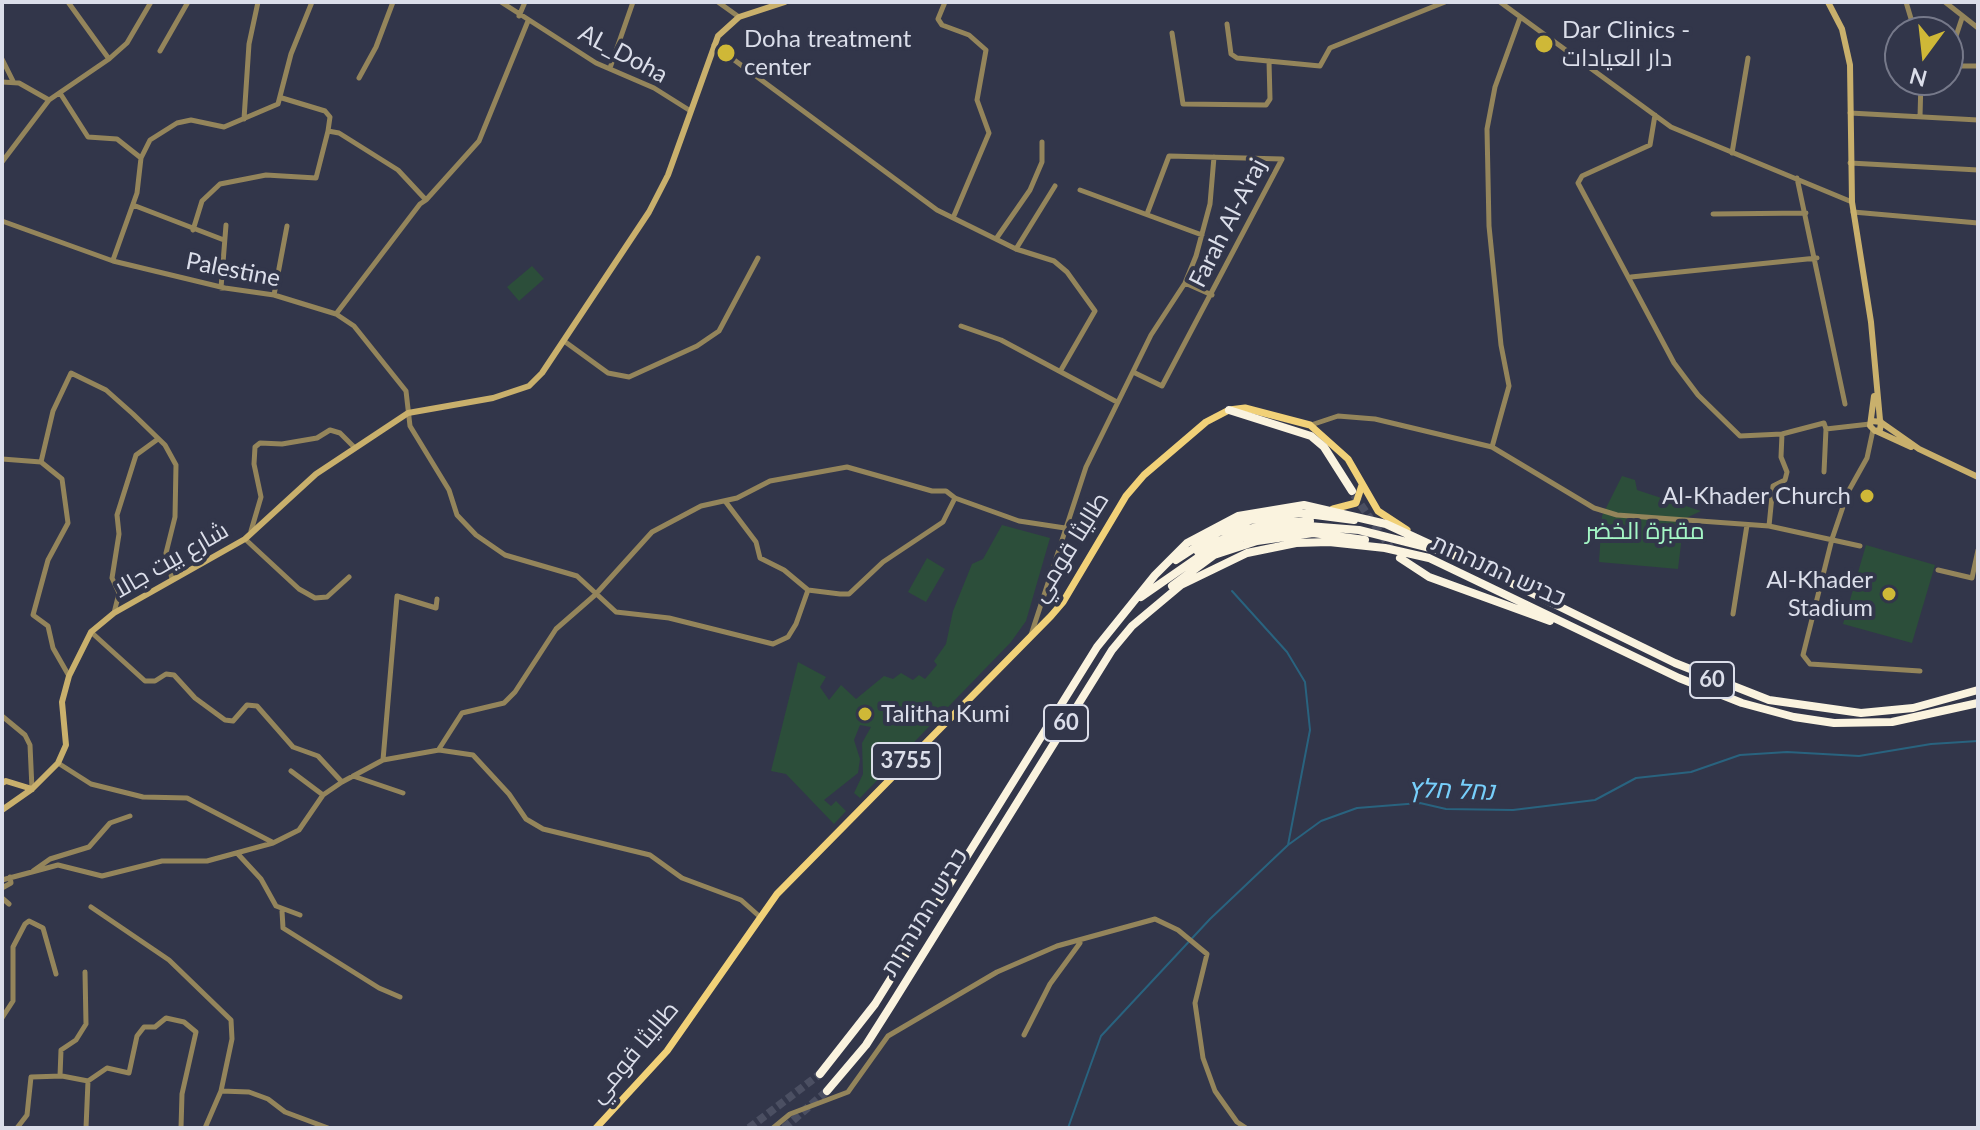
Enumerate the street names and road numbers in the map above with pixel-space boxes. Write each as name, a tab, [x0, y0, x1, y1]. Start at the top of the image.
street label: AL_Doha	[574, 19, 672, 89]
street label: Farah Al-A'raj	[1183, 154, 1273, 292]
street label: Palestine	[183, 247, 283, 293]
street label: طاليثا قومي	[1025, 487, 1115, 607]
street label: شارع بيت جالا	[109, 516, 233, 604]
street label: כביש המנהרות	[1427, 529, 1571, 613]
road number: 60	[1690, 662, 1734, 698]
road number: 60	[1044, 705, 1088, 741]
road number: 3755	[872, 743, 940, 779]
street label: כביש המנהרות	[876, 843, 974, 981]
street label: طاليثا قومي	[583, 995, 685, 1109]

